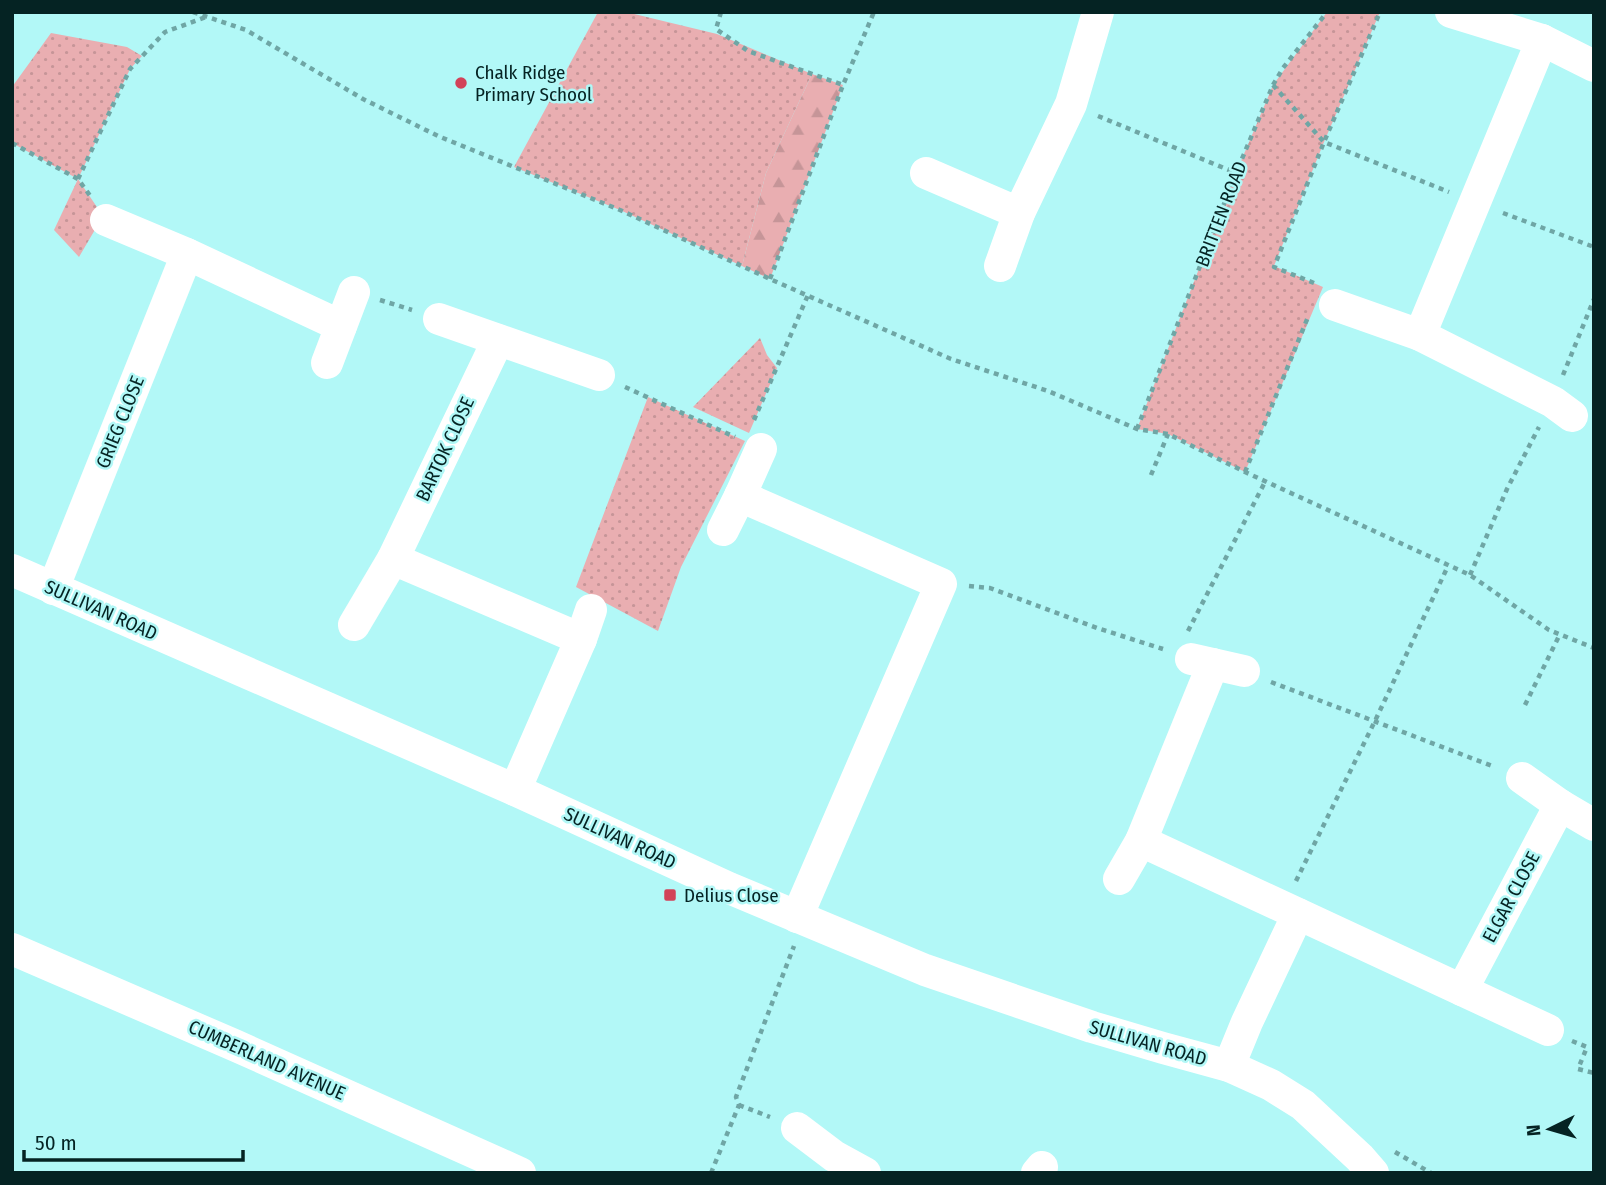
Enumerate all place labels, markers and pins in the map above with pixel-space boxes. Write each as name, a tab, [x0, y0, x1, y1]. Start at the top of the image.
place label: Chalk Ridge Primary School	[475, 61, 592, 106]
marker: Chalk Ridge Primary School	[453, 75, 469, 91]
place label: Delius Close	[684, 884, 779, 907]
marker: Delius Close	[662, 887, 678, 903]

